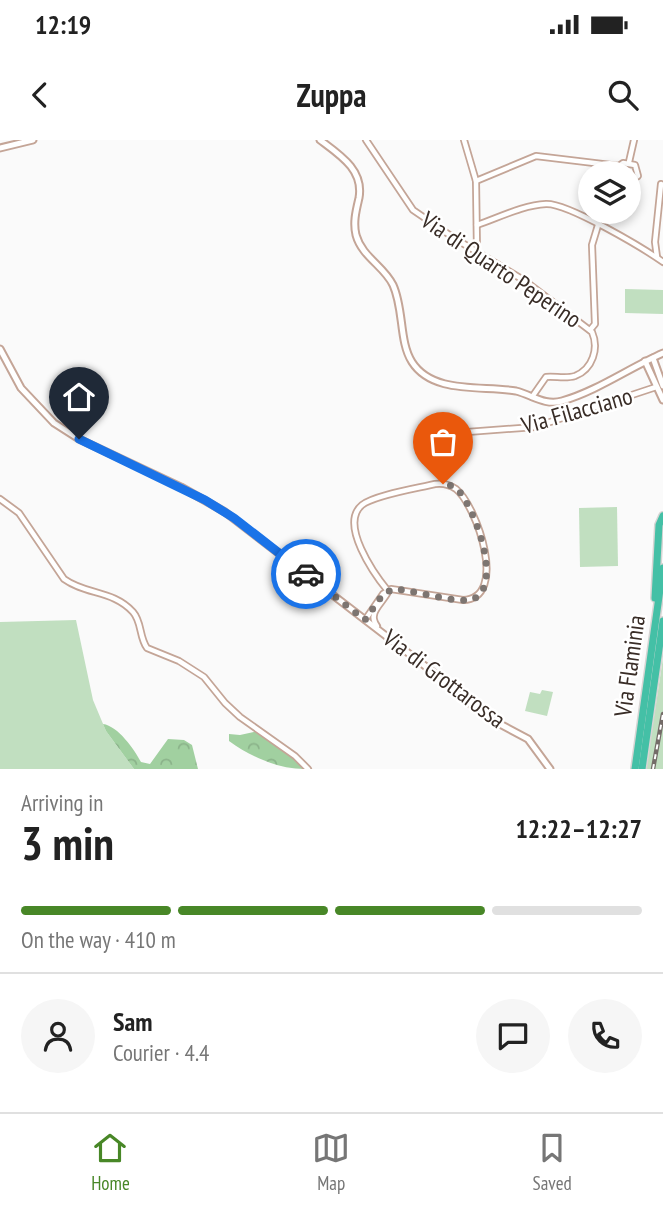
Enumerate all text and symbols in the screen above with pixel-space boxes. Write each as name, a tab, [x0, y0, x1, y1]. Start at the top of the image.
text: 12:19	[35, 8, 91, 41]
text: Zuppa	[296, 74, 367, 116]
icon: back	[21, 76, 59, 114]
icon: search	[604, 76, 642, 114]
map controls	[578, 161, 641, 224]
button: layers	[578, 161, 641, 224]
street label: Via di Quarto Peperino	[414, 204, 587, 335]
pin	[49, 367, 109, 439]
icon: home	[60, 378, 98, 416]
street label: Via Filacciano	[517, 380, 636, 441]
pin	[413, 412, 473, 484]
icon: bag	[424, 423, 462, 461]
courier	[271, 539, 341, 609]
icon: car	[287, 555, 325, 593]
street label: Via Flaminia	[607, 613, 652, 720]
street label: Via di Grottarossa	[376, 622, 512, 735]
text: Arriving in	[21, 788, 103, 817]
text: 12:22–12:27	[515, 812, 642, 845]
text: 3 min	[21, 813, 114, 873]
text: On the way · 410 m	[21, 925, 176, 954]
button: person	[21, 999, 95, 1073]
button: chat	[476, 999, 550, 1073]
button: phone	[568, 999, 642, 1073]
text: Sam	[113, 1005, 152, 1038]
text: Courier · 4.4	[113, 1038, 209, 1067]
tab: Home	[91, 1129, 130, 1195]
tab: Map	[312, 1129, 350, 1195]
tab: Saved	[533, 1129, 572, 1195]

